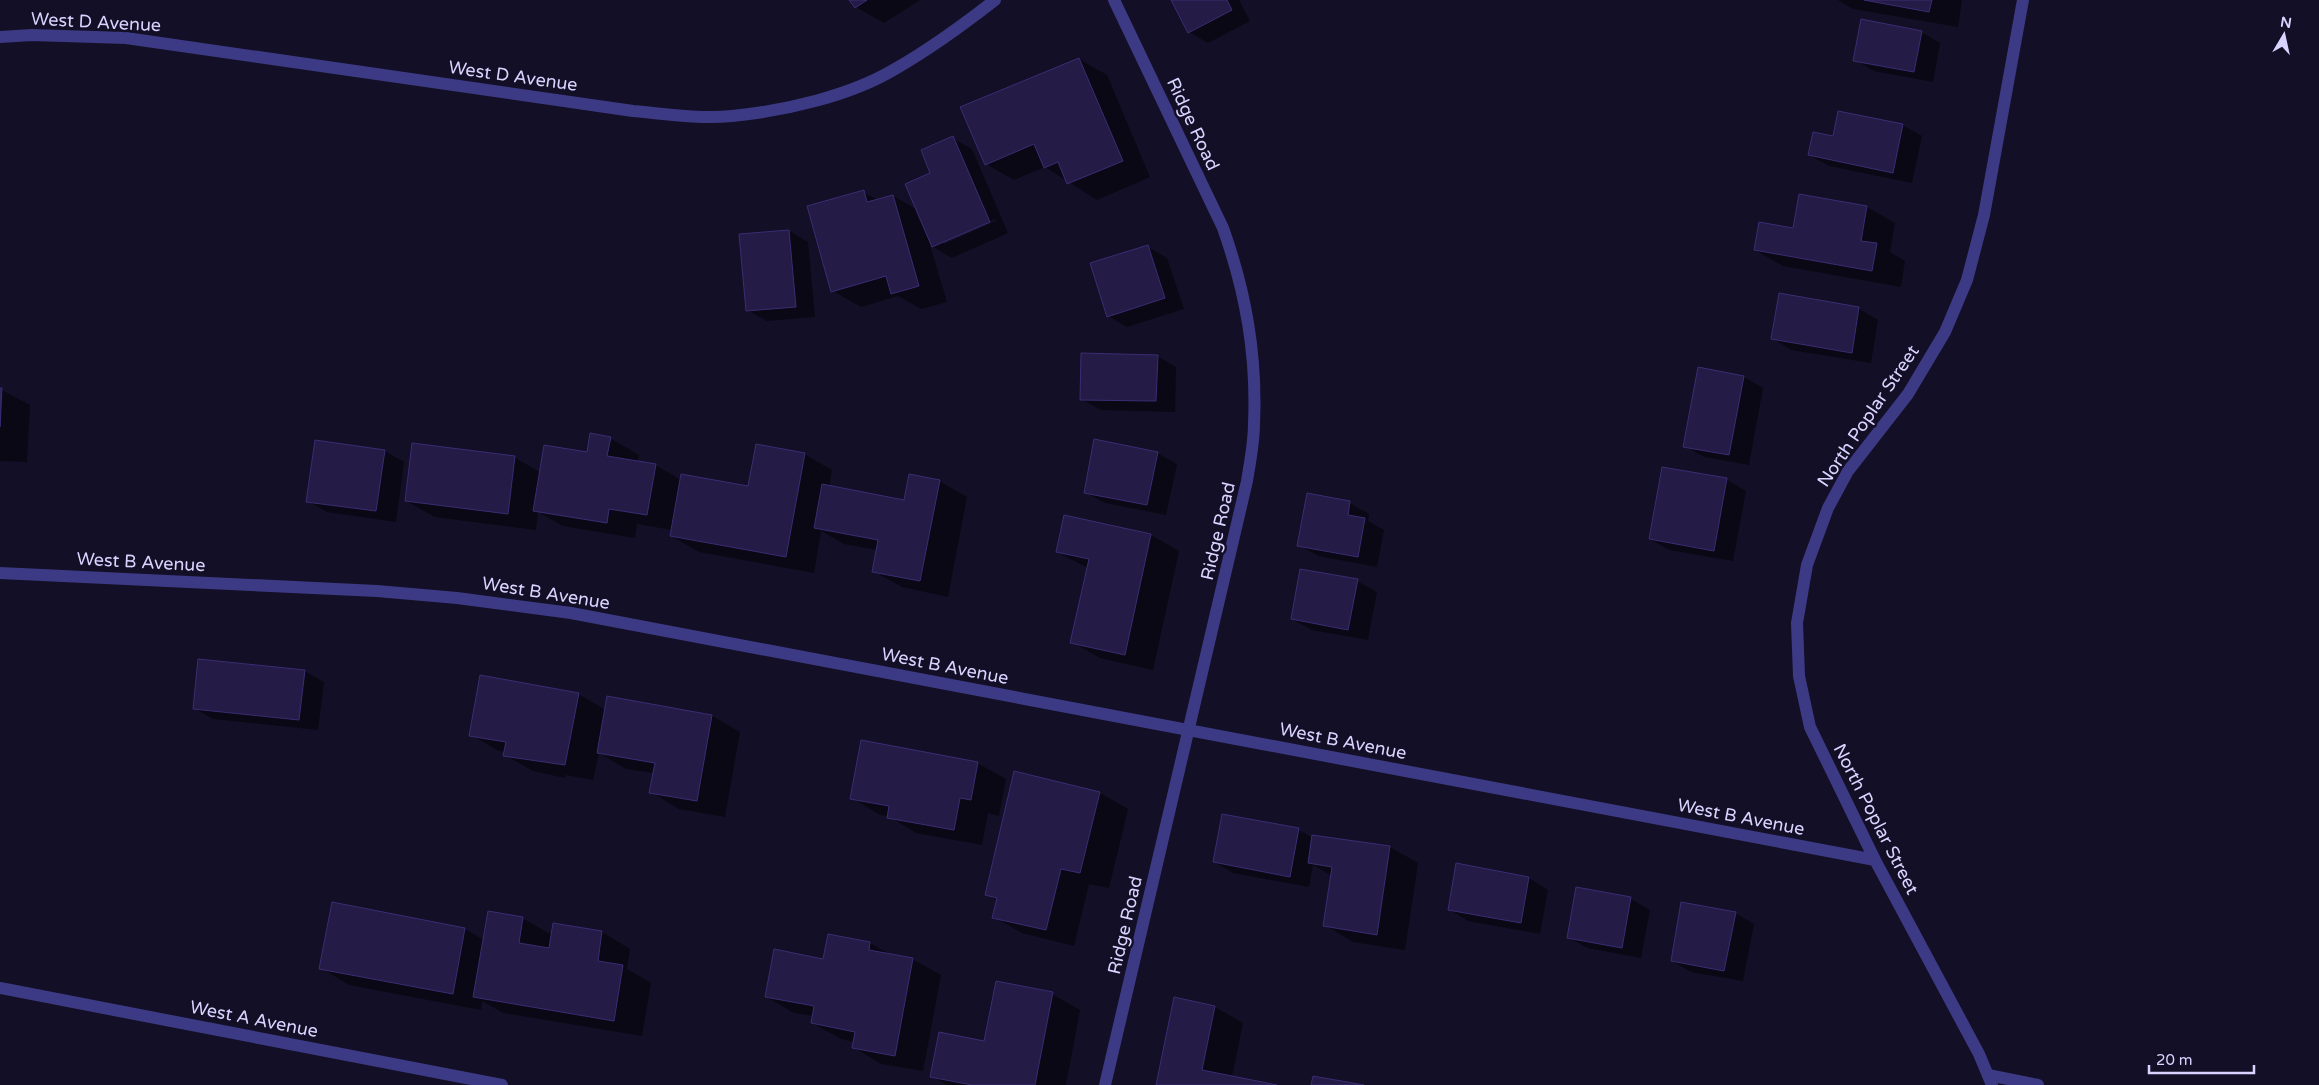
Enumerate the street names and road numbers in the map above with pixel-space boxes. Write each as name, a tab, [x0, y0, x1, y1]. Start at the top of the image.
street label: West D Avenue	[30, 8, 162, 36]
street label: West D Avenue	[447, 56, 579, 96]
street label: Ridge Road	[1162, 74, 1224, 174]
street label: North Poplar Street	[1812, 341, 1924, 491]
street label: Ridge Road	[1196, 480, 1240, 582]
street label: West B Avenue	[76, 548, 206, 576]
street label: West B Avenue	[480, 572, 612, 614]
street label: West B Avenue	[879, 643, 1011, 689]
street label: West B Avenue	[1277, 718, 1409, 764]
street label: North Poplar Street	[1828, 740, 1924, 898]
street label: West B Avenue	[1675, 794, 1807, 840]
street label: Ridge Road	[1103, 874, 1147, 976]
street label: West A Avenue	[188, 996, 320, 1042]

